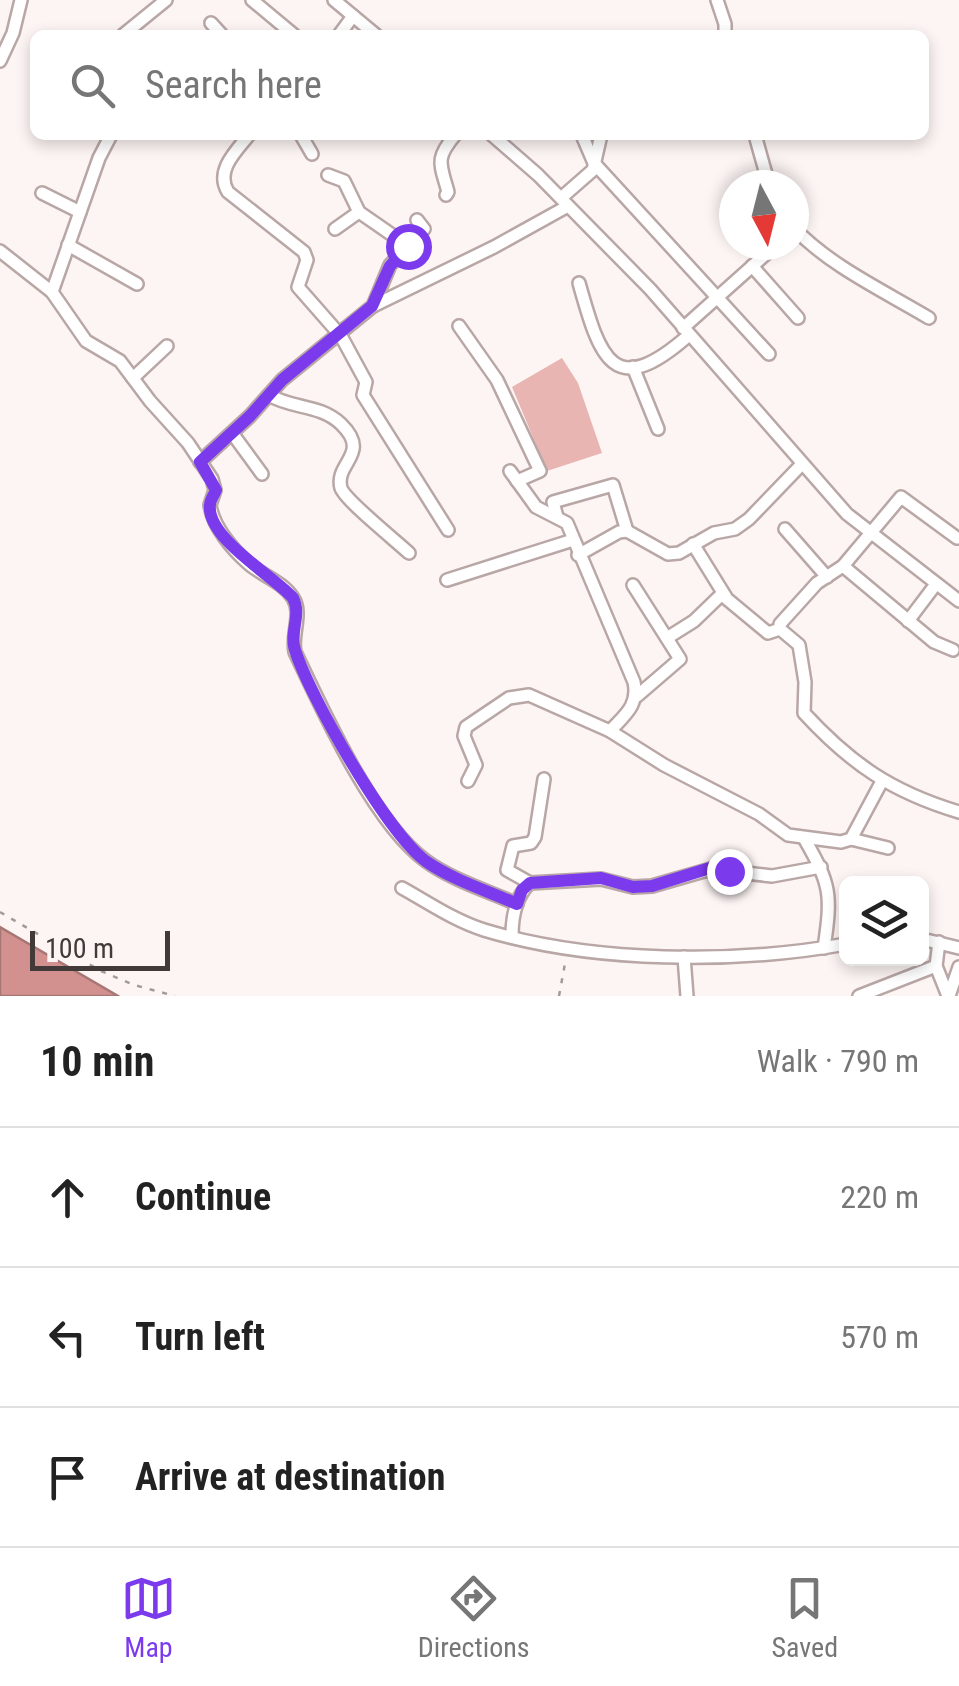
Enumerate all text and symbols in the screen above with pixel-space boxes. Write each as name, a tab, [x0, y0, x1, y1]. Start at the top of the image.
search box	[30, 30, 929, 140]
icon: search	[65, 58, 120, 113]
text: Search here	[145, 63, 322, 107]
north arrow	[719, 170, 809, 260]
route start	[386, 224, 432, 270]
route end	[707, 849, 753, 895]
map controls	[839, 876, 929, 966]
button: layers	[839, 876, 929, 966]
scale bar	[30, 926, 170, 970]
text: 100 m	[45, 932, 114, 965]
text: 10 min	[40, 1037, 155, 1086]
text: Walk · 790 m	[757, 1042, 919, 1080]
icon: ahead	[40, 1170, 95, 1225]
text: Continue	[135, 1175, 271, 1219]
text: 220 m	[840, 1178, 919, 1216]
icon: left	[40, 1310, 95, 1365]
text: Turn left	[135, 1315, 265, 1359]
text: 570 m	[840, 1318, 919, 1356]
icon: arrive	[40, 1450, 95, 1505]
text: Arrive at destination	[135, 1455, 445, 1499]
tab: Map	[121, 1571, 176, 1664]
tab: Directions	[418, 1571, 530, 1664]
tab: Saved	[771, 1571, 838, 1664]

